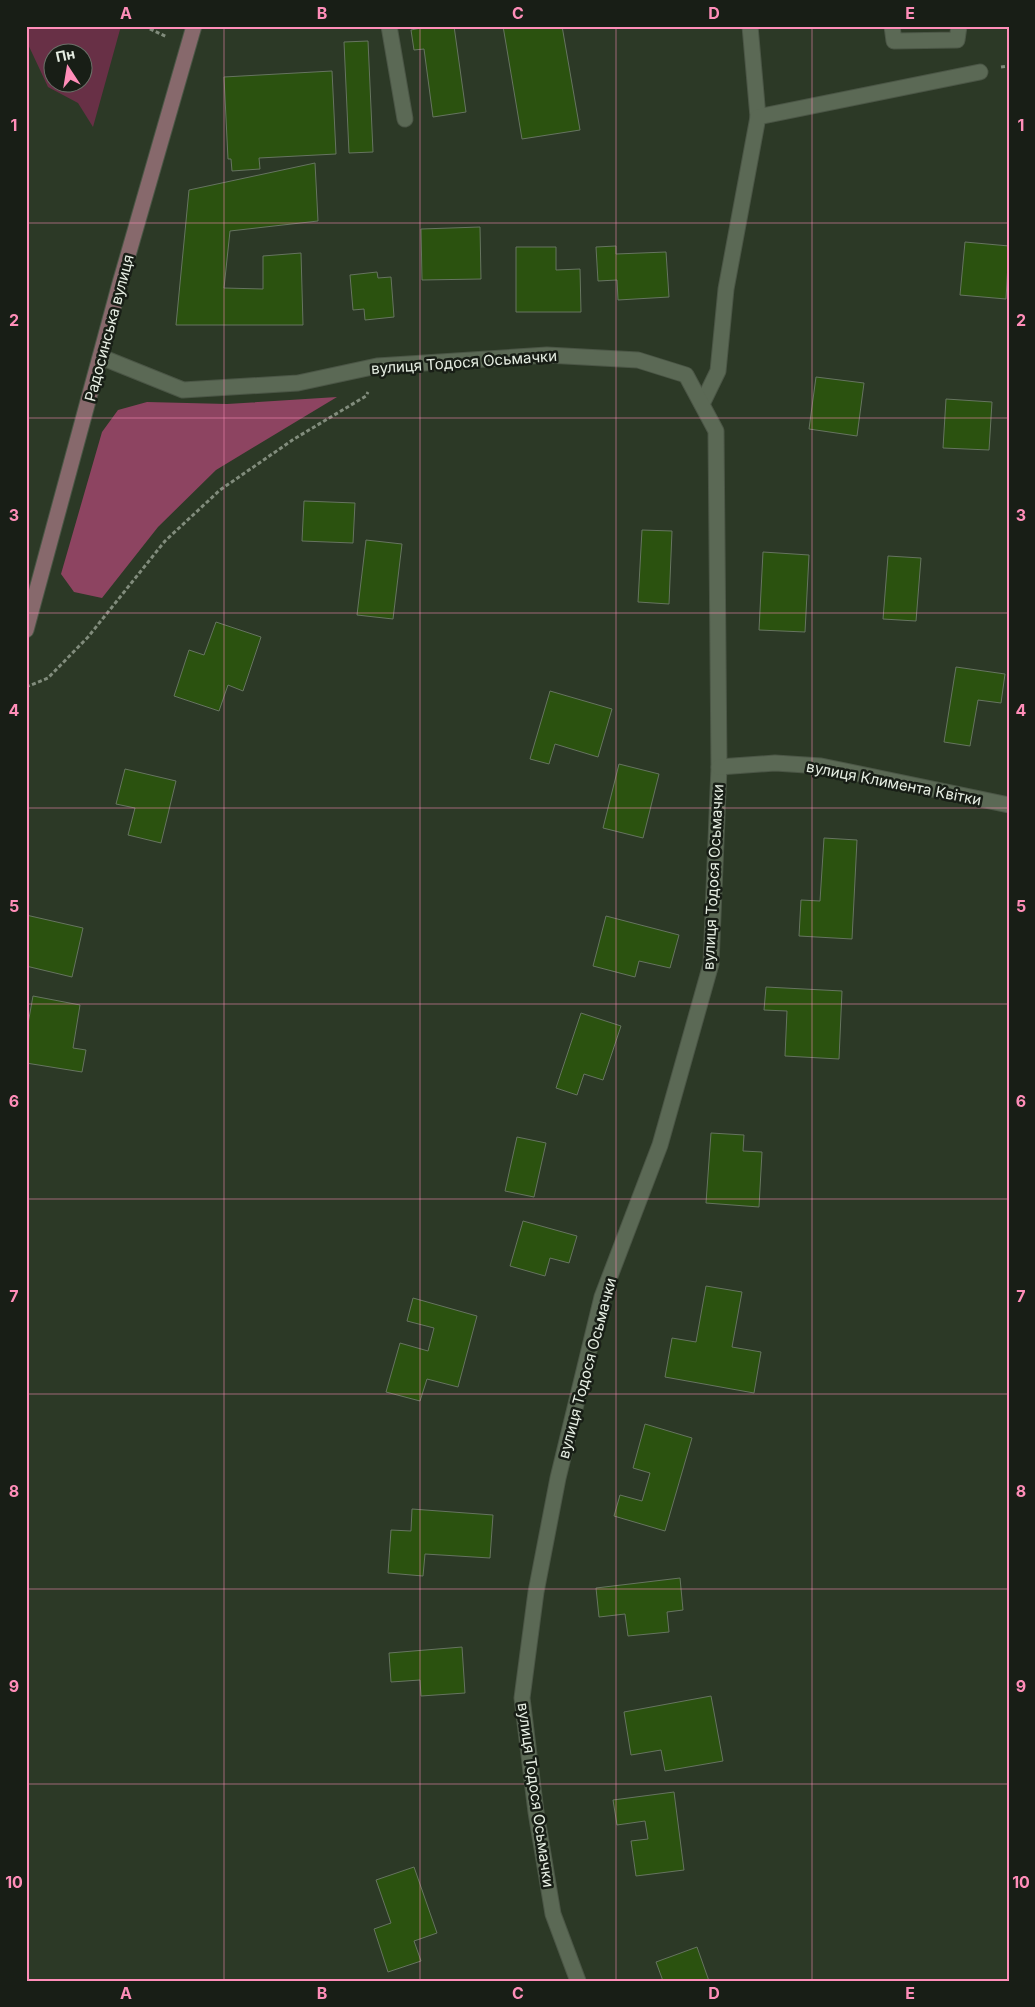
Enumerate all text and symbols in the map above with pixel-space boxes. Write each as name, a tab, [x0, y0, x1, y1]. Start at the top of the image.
text: A	[120, 3, 132, 23]
text: B	[317, 3, 327, 23]
text: C	[512, 3, 524, 23]
text: D	[708, 3, 720, 23]
text: E	[905, 3, 915, 23]
north arrow	[42, 42, 92, 92]
text: Пн	[54, 44, 76, 65]
text: 1	[11, 115, 17, 135]
text: 1	[1018, 115, 1024, 135]
street label: Радосинська вулиця	[80, 252, 138, 404]
text: 2	[9, 310, 19, 330]
text: 2	[1016, 310, 1026, 330]
street label: вулиця Тодося Осьмачки	[370, 346, 558, 378]
text: 3	[9, 505, 19, 525]
text: 3	[1016, 505, 1026, 525]
text: 4	[9, 700, 20, 720]
text: 4	[1016, 700, 1027, 720]
street label: вулиця Климента Квітки	[805, 757, 983, 809]
street label: вулиця Тодося Осьмачки	[699, 783, 727, 971]
text: 5	[9, 896, 19, 916]
text: 5	[1016, 896, 1026, 916]
text: 6	[9, 1091, 19, 1111]
text: 6	[1016, 1091, 1026, 1111]
street label: вулиця Тодося Осьмачки	[554, 1276, 620, 1460]
text: 7	[9, 1286, 19, 1306]
text: 7	[1016, 1286, 1026, 1306]
text: 8	[9, 1481, 19, 1501]
text: 8	[1016, 1481, 1026, 1501]
text: 9	[9, 1676, 19, 1696]
text: 9	[1016, 1676, 1026, 1696]
street label: вулиця Тодося Осьмачки	[514, 1701, 558, 1889]
text: 10	[5, 1872, 23, 1892]
text: 10	[1012, 1872, 1030, 1892]
text: A	[120, 1983, 132, 2003]
text: B	[317, 1983, 327, 2003]
text: C	[512, 1983, 524, 2003]
text: D	[708, 1983, 720, 2003]
text: E	[905, 1983, 915, 2003]

